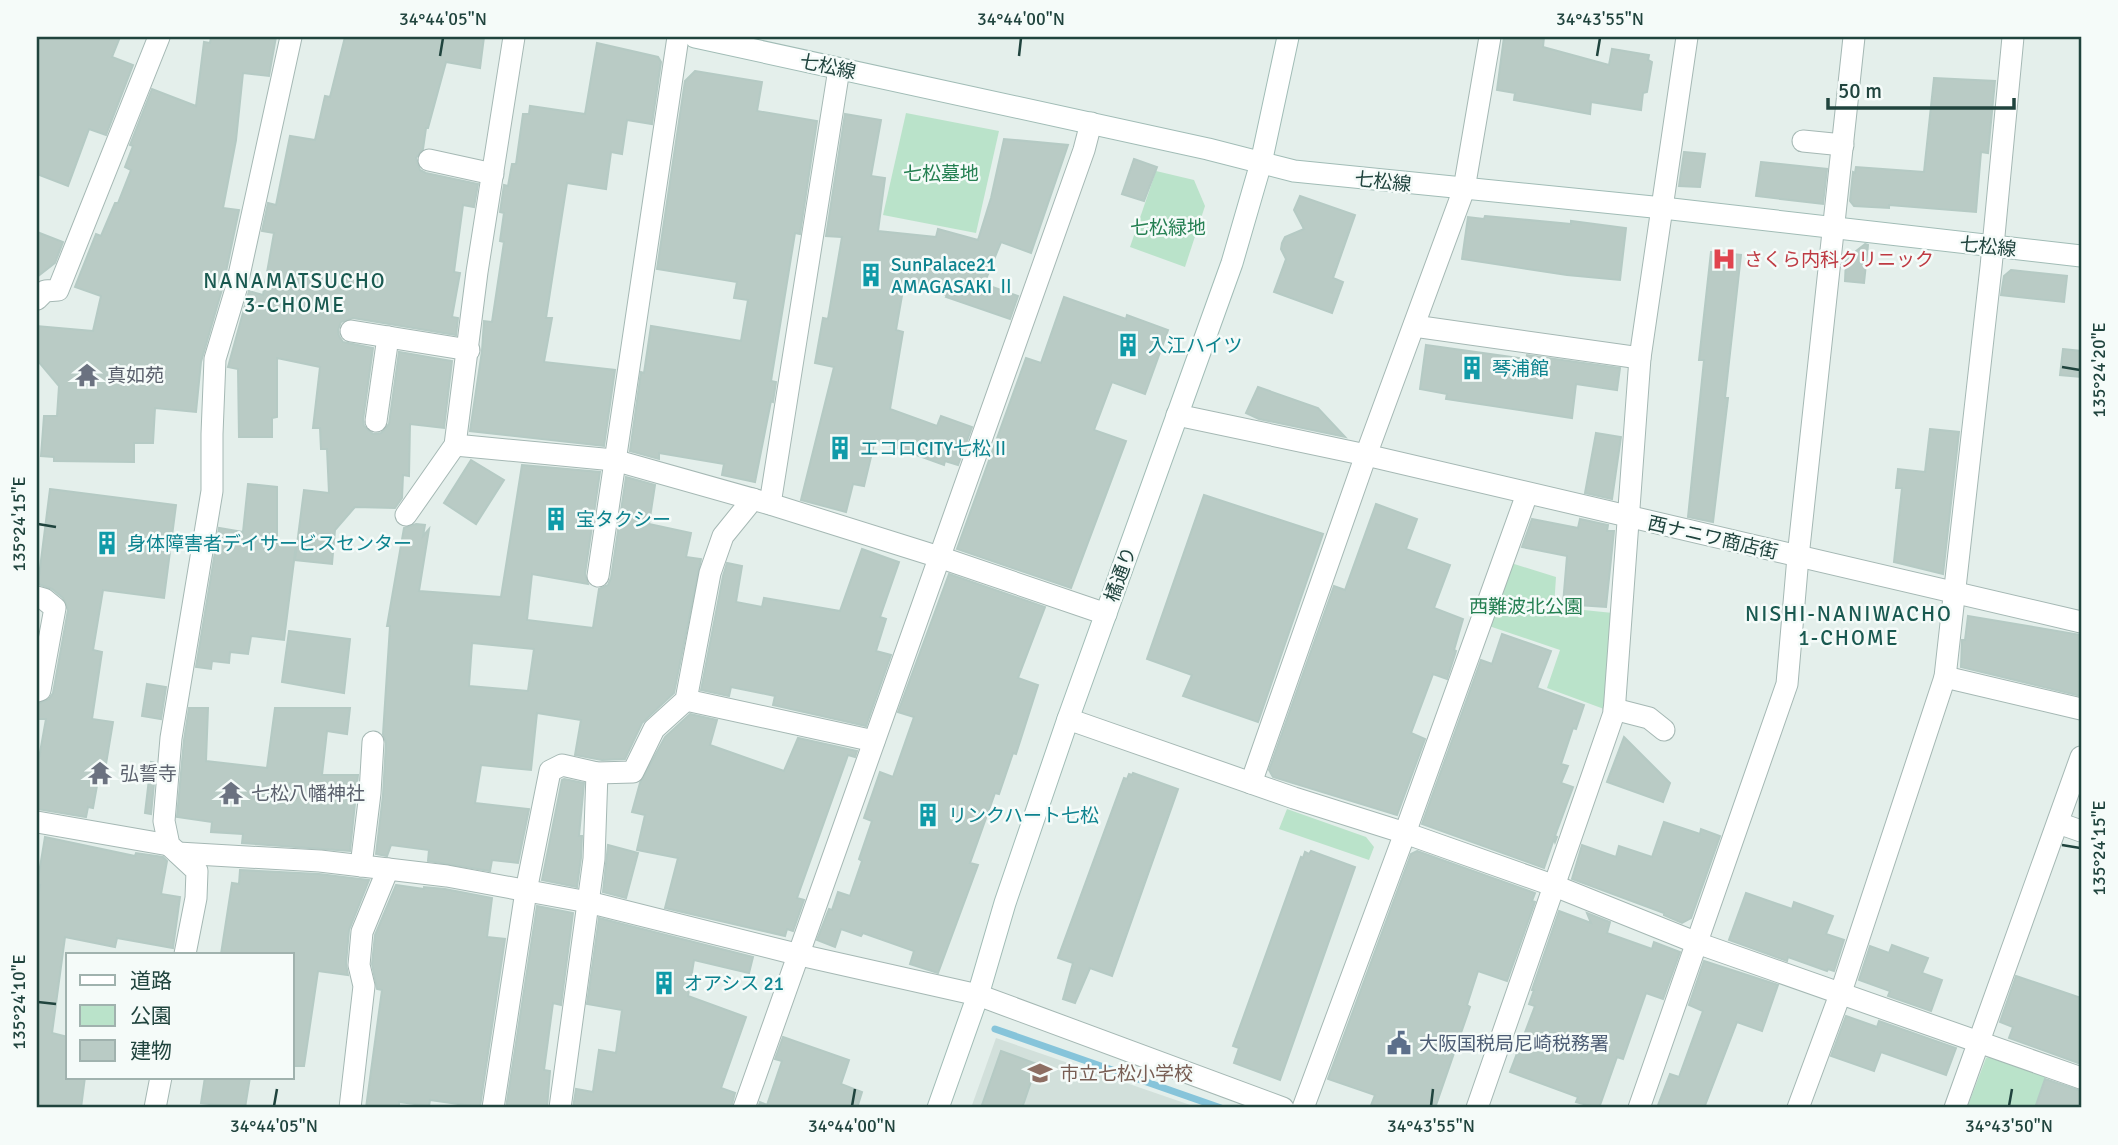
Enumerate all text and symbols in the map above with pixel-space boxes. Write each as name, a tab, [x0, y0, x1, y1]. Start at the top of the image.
text: 34°44'05"N	[399, 8, 487, 30]
text: 34°44'00"N	[977, 8, 1065, 30]
text: 34°43'55"N	[1556, 8, 1644, 30]
street label: 七松線	[797, 49, 858, 85]
scale bar	[1828, 66, 2013, 110]
text: 50 m	[1838, 78, 1882, 104]
park label: 七松墓地	[903, 162, 979, 186]
street label: 七松線	[1353, 167, 1413, 197]
park label: 七松緑地	[1130, 216, 1206, 240]
street label: 七松線	[1958, 232, 2018, 262]
hospital icon: さくら内科クリニック	[1710, 245, 1738, 273]
place label: さくら内科クリニック	[1744, 248, 1934, 272]
place label: SunPalace21 AMAGASAKI Ⅱ	[891, 253, 1015, 299]
building icon: SunPalace21 AMAGASAKI Ⅱ	[857, 261, 885, 289]
district label: NANAMATSUCHO 3-CHOME	[203, 268, 387, 318]
text: 135°24'20"E	[2088, 322, 2110, 418]
building icon: 入江ハイツ	[1114, 331, 1142, 359]
place label: 入江ハイツ	[1148, 334, 1243, 358]
building icon: 琴浦館	[1458, 354, 1486, 382]
place label: 琴浦館	[1492, 357, 1549, 381]
temple icon: 真如苑	[73, 361, 101, 389]
place label: 真如苑	[107, 364, 164, 388]
building icon: エコロCITY七松Ⅱ	[826, 434, 854, 462]
place label: エコロCITY七松Ⅱ	[860, 437, 1010, 461]
text: 135°24'15"E	[8, 476, 30, 572]
building icon: 宝タクシー	[542, 505, 570, 533]
place label: 宝タクシー	[576, 508, 671, 532]
street label: 西ナニワ商店街	[1645, 511, 1780, 565]
building icon: 身体障害者デイサービスセンター	[93, 529, 121, 557]
place label: 身体障害者デイサービスセンター	[127, 532, 412, 556]
street label: 橘通り	[1100, 543, 1142, 605]
park label: 西難波北公園	[1469, 595, 1583, 619]
district label: NISHI-NANIWACHO 1-CHOME	[1745, 601, 1953, 651]
temple icon: 弘誓寺	[86, 759, 114, 787]
place label: 弘誓寺	[120, 762, 177, 786]
temple icon: 七松八幡神社	[217, 779, 245, 807]
place label: 七松八幡神社	[251, 782, 365, 806]
text: 135°24'15"E	[2088, 800, 2110, 896]
building icon: リンクハート七松	[914, 801, 942, 829]
place label: リンクハート七松	[948, 804, 1099, 828]
legend	[66, 953, 294, 1078]
text: 135°24'10"E	[8, 954, 30, 1050]
text: 道路	[130, 968, 172, 994]
building icon: オアシス 21	[650, 969, 678, 997]
place label: オアシス 21	[684, 972, 784, 996]
text: 公園	[130, 1003, 172, 1029]
public building icon: 大阪国税局尼崎税務署	[1385, 1029, 1413, 1057]
place label: 大阪国税局尼崎税務署	[1419, 1032, 1609, 1056]
text: 建物	[130, 1038, 172, 1064]
school or university icon: 市立七松小学校	[1026, 1059, 1054, 1087]
place label: 市立七松小学校	[1060, 1062, 1193, 1086]
text: 34°44'05"N	[230, 1115, 318, 1137]
text: 34°44'00"N	[808, 1115, 896, 1137]
text: 34°43'55"N	[1387, 1115, 1475, 1137]
text: 34°43'50"N	[1965, 1115, 2053, 1137]

